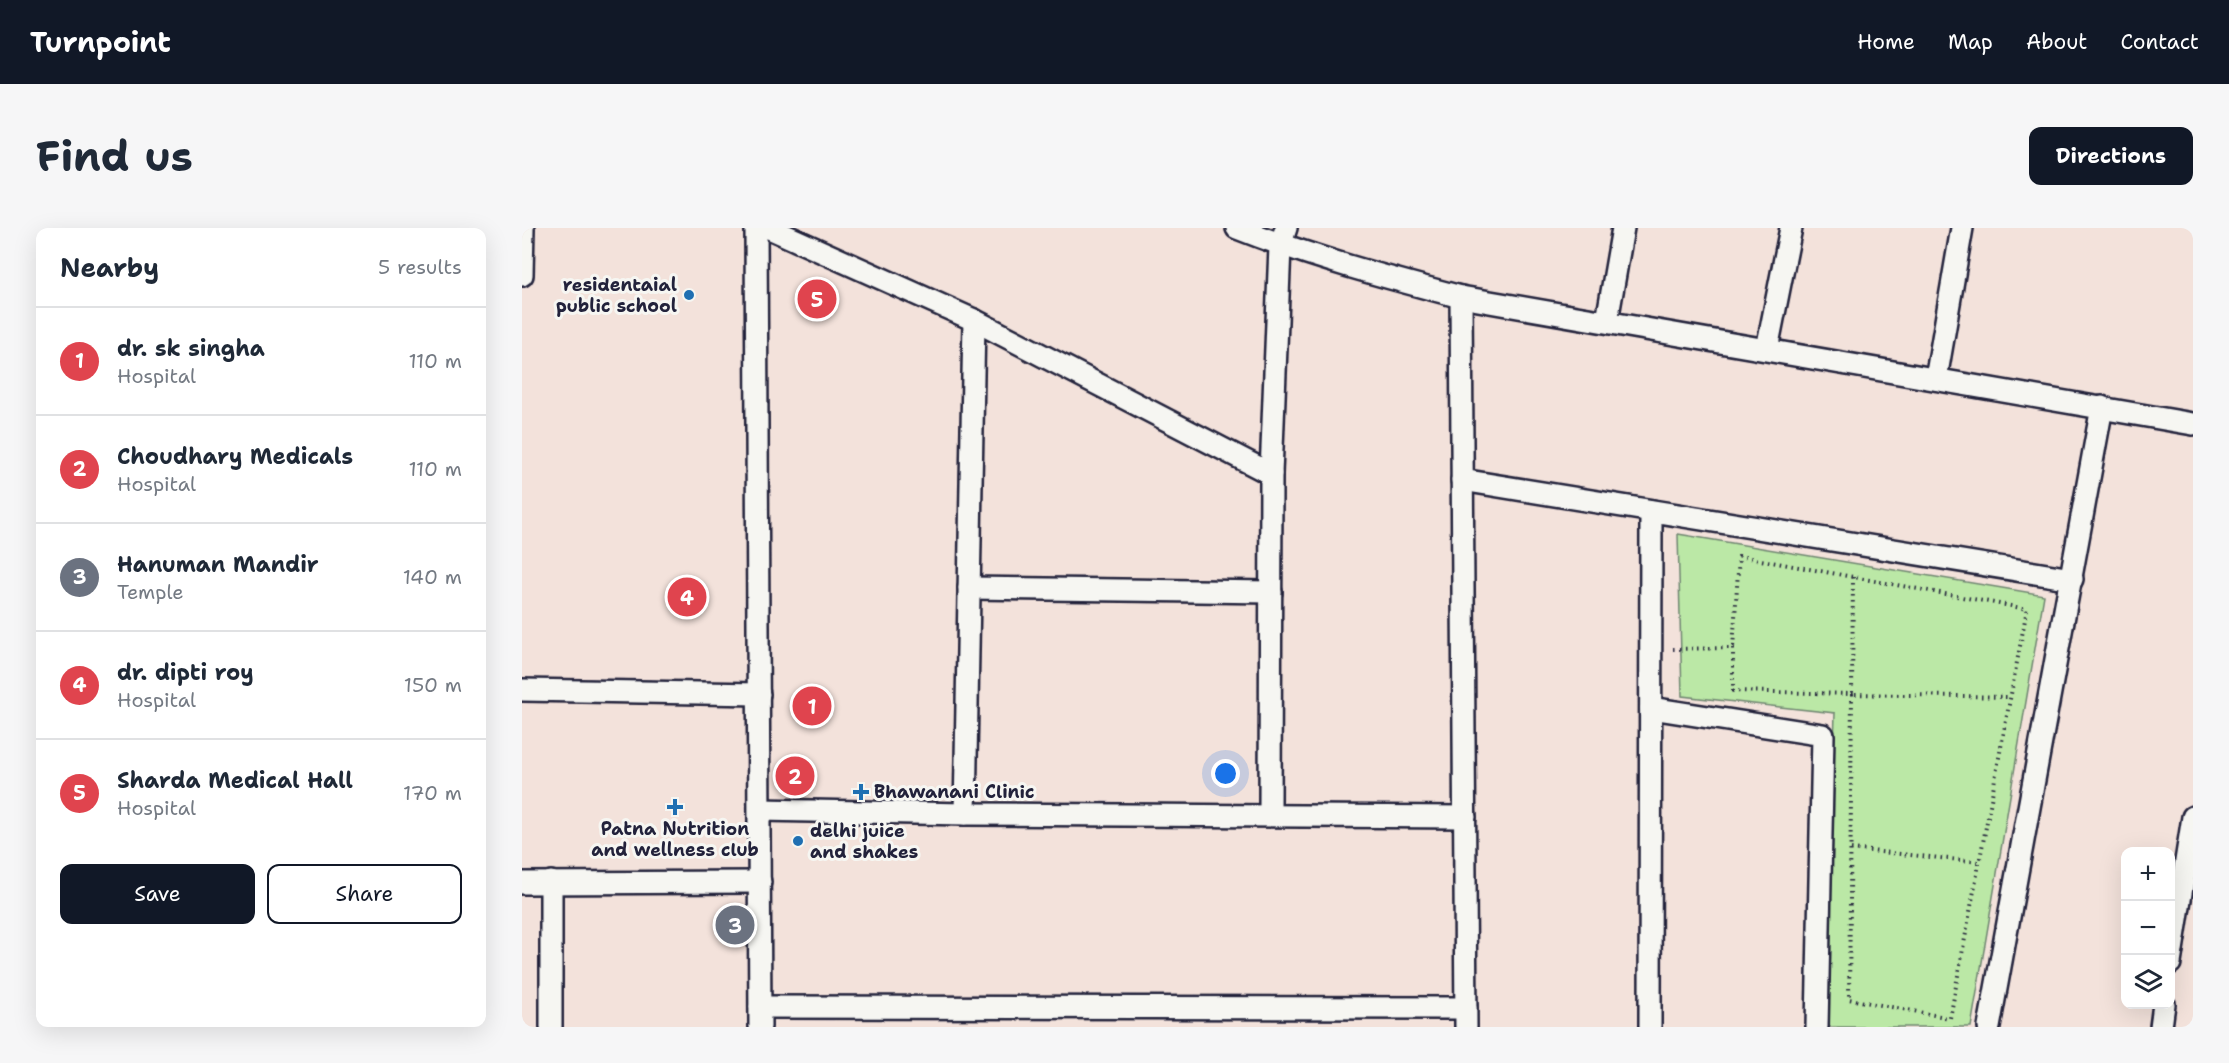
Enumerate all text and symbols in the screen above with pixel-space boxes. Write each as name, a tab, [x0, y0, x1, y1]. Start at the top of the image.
text: Turnpoint	[30, 23, 171, 61]
text: Home	[1857, 28, 1915, 56]
text: Map	[1948, 28, 1993, 56]
text: About	[2026, 28, 2087, 56]
text: Contact	[2120, 28, 2199, 56]
button: Directions	[2029, 127, 2193, 185]
text: Find us	[36, 128, 193, 184]
text: Nearby	[60, 250, 159, 285]
text: 5 results	[378, 254, 462, 280]
place label: residentaial public school	[556, 273, 677, 318]
pin: 5	[798, 276, 836, 322]
marker: residentaial public school	[682, 288, 696, 302]
text: dr. sk singha	[117, 334, 265, 363]
text: 1	[75, 348, 84, 374]
text: 110 m	[408, 348, 462, 374]
text: Hospital	[117, 363, 196, 389]
text: Choudhary Medicals	[117, 442, 353, 471]
text: 2	[73, 456, 87, 482]
text: 110 m	[408, 456, 462, 482]
text: Hospital	[117, 471, 196, 497]
text: Hanuman Mandir	[117, 550, 319, 579]
text: 3	[73, 564, 87, 590]
text: 140 m	[403, 564, 462, 590]
pin: 4	[668, 574, 706, 620]
text: Temple	[117, 579, 184, 605]
text: dr. dipti roy	[117, 658, 254, 687]
text: 4	[73, 672, 87, 698]
text: 150 m	[404, 672, 462, 698]
pin: 1	[792, 684, 832, 728]
text: Hospital	[117, 687, 196, 713]
pin: 2	[776, 754, 814, 798]
your location	[1211, 759, 1240, 788]
text: Sharda Medical Hall	[117, 766, 353, 795]
text: 5	[73, 780, 86, 806]
text: 170 m	[403, 780, 462, 806]
place label: Bhawanani Clinic	[874, 780, 1034, 804]
marker: Bhawanani Clinic	[852, 783, 870, 801]
text: Hospital	[117, 795, 196, 821]
marker: Patna Nutrition and wellness club	[666, 798, 684, 816]
place label: Patna Nutrition and wellness club	[591, 817, 759, 862]
place label: delhi juice and shakes	[810, 819, 918, 864]
marker: delhi juice and shakes	[791, 834, 805, 848]
map controls	[2121, 847, 2175, 1009]
button: +	[2121, 847, 2175, 901]
button: Save	[60, 864, 255, 924]
button: Share	[267, 864, 462, 924]
button: −	[2121, 901, 2175, 955]
pin: 3	[716, 902, 754, 948]
button: layers	[2121, 955, 2175, 1009]

